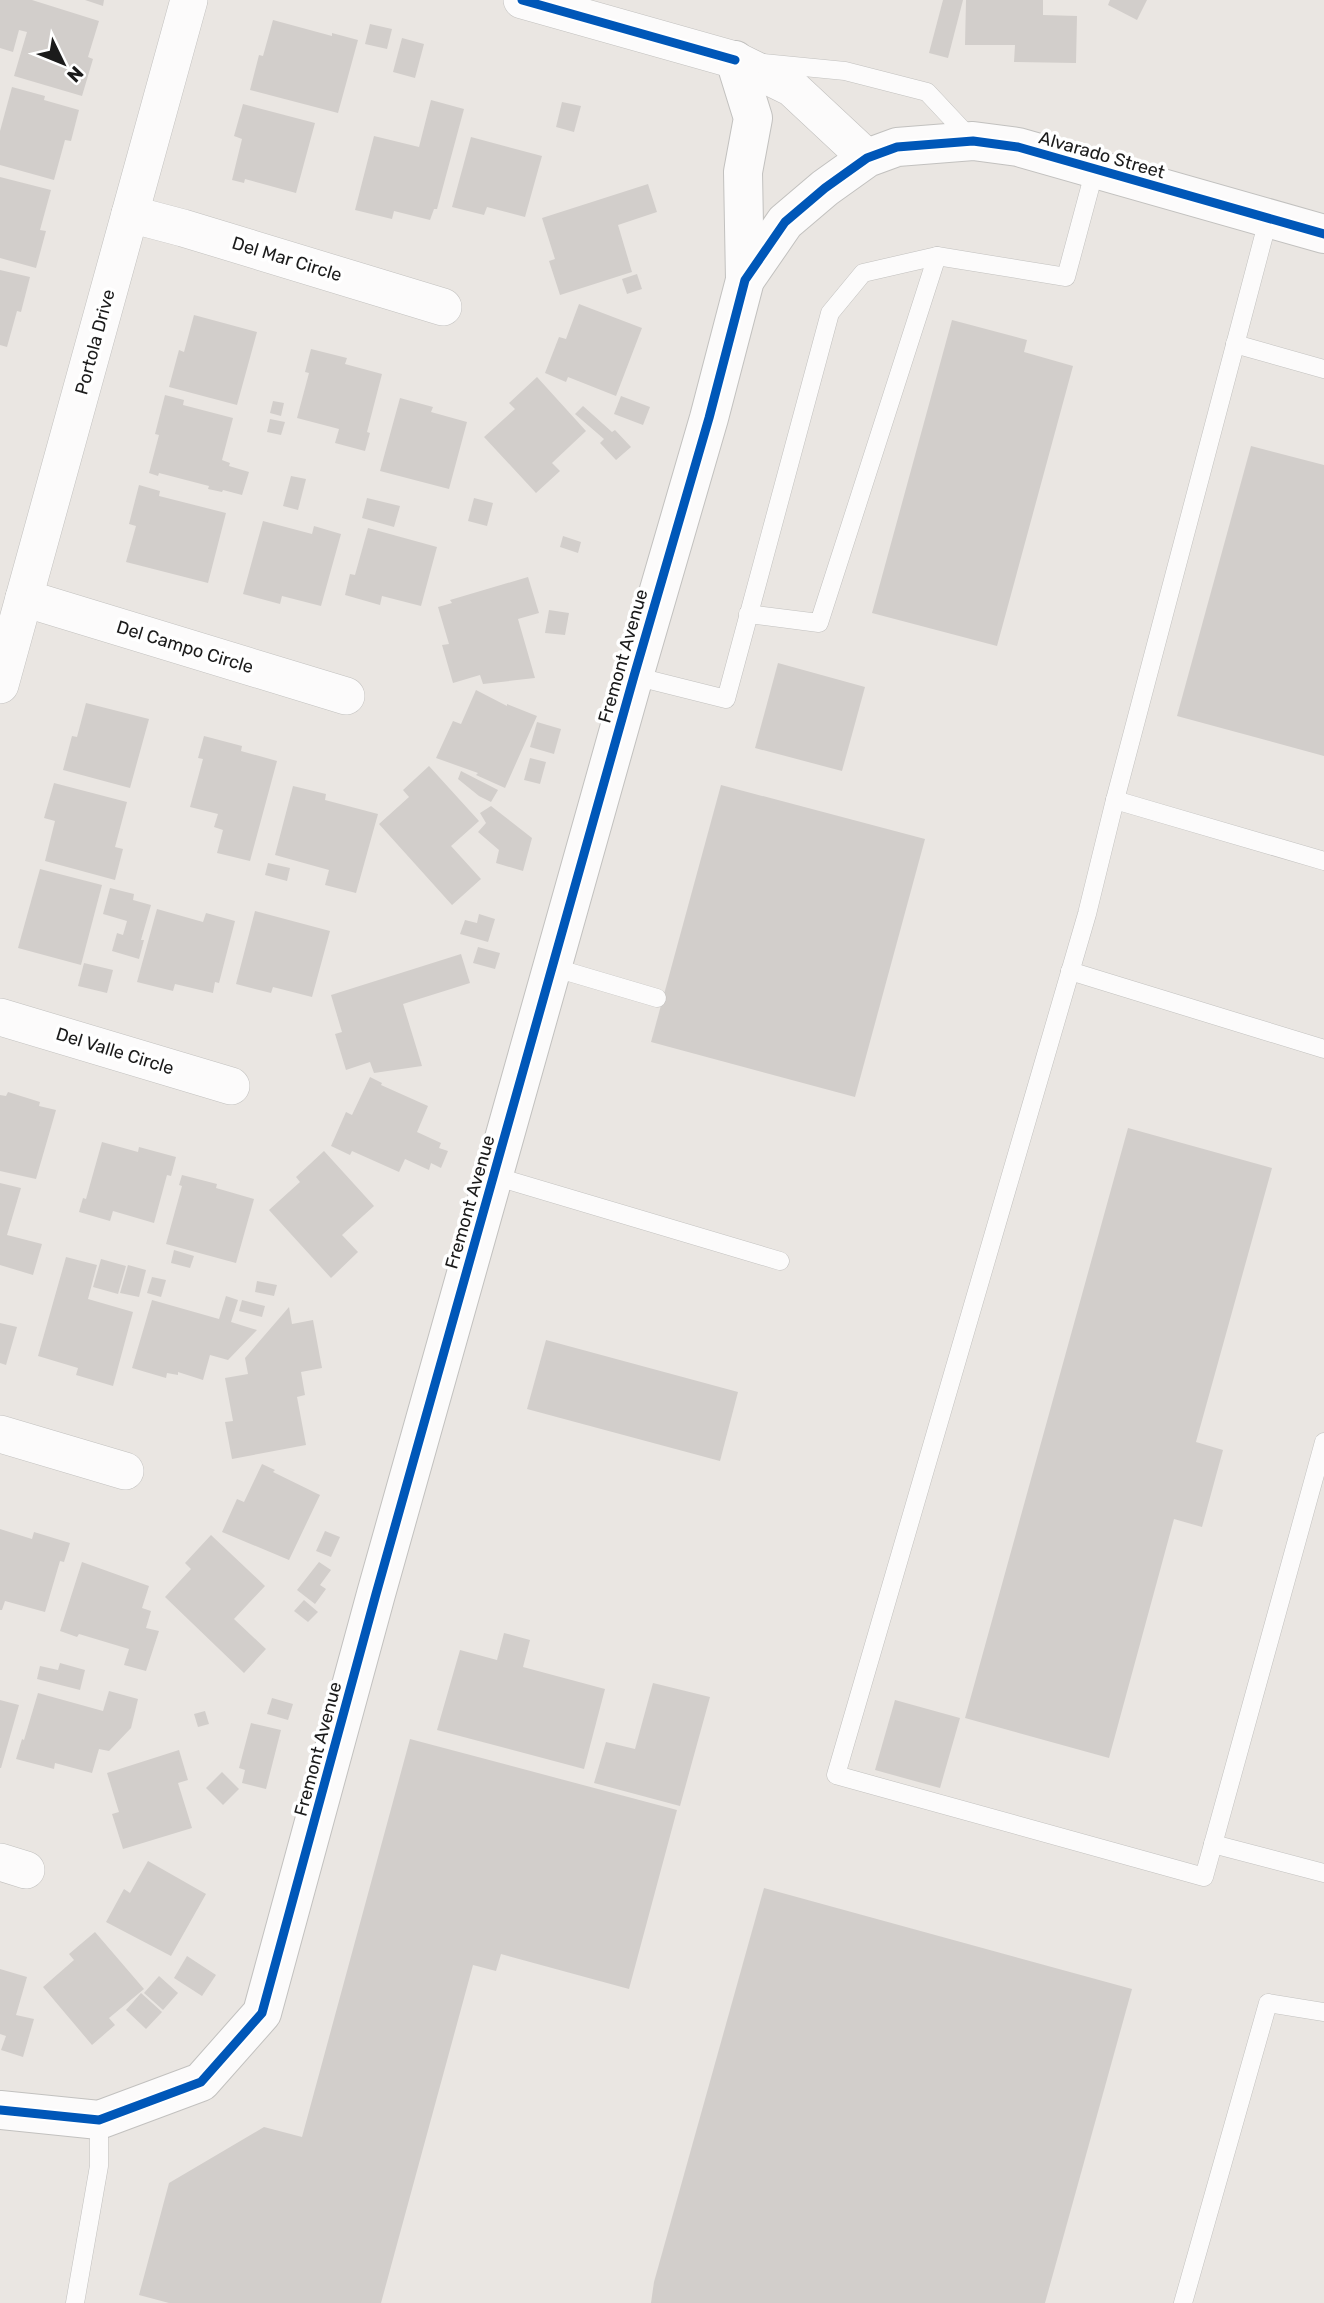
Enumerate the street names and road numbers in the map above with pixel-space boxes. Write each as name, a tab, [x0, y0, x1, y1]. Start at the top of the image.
street label: Alvarado Street	[1036, 126, 1168, 184]
street label: Del Mar Circle	[229, 232, 345, 286]
street label: Portola Drive	[70, 287, 120, 397]
street label: Fremont Avenue	[593, 587, 653, 725]
street label: Del Campo Circle	[114, 616, 256, 678]
street label: Del Valle Circle	[53, 1023, 177, 1079]
street label: Fremont Avenue	[440, 1133, 500, 1271]
street label: Fremont Avenue	[289, 1679, 347, 1819]

